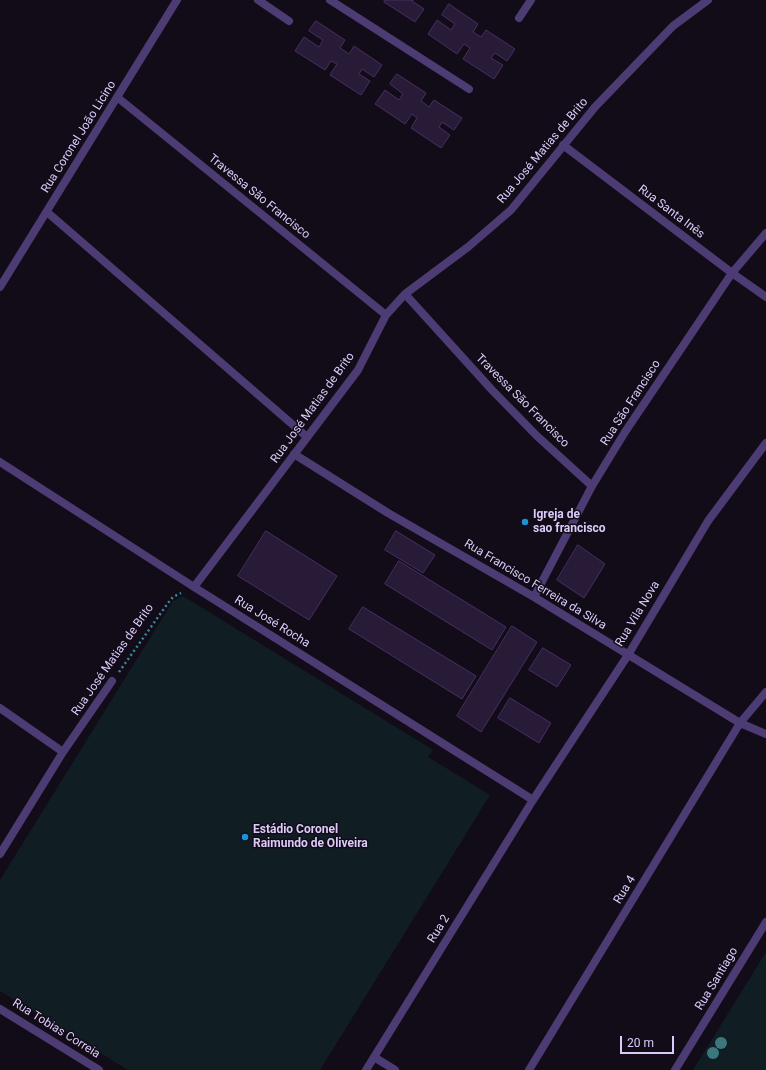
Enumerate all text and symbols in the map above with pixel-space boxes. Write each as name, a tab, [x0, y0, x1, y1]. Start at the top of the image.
street label: Rua Coronel João Licino	[39, 78, 119, 196]
street label: Rua José Matias de Brito	[495, 95, 591, 207]
street label: Travessa São Francisco	[205, 152, 313, 242]
street label: Rua Santa Inês	[635, 182, 707, 242]
street label: Rua José Matias de Brito	[268, 350, 358, 466]
street label: Travessa São Francisco	[472, 351, 572, 451]
street label: Rua São Francisco	[598, 358, 664, 448]
place label: Igreja de sao francisco	[533, 508, 606, 536]
marker: Igreja de sao francisco	[520, 517, 530, 527]
street label: Rua Francisco Ferreira da Silva	[461, 537, 609, 633]
street label: Rua Vila Nova	[613, 579, 663, 649]
street label: Rua José Rocha	[232, 593, 312, 651]
street label: Rua José Matias de Brito	[69, 601, 157, 719]
place label: Estádio Coronel Raimundo de Oliveira	[253, 823, 368, 851]
marker: Estádio Coronel Raimundo de Oliveira	[240, 832, 250, 842]
street label: Rua 4	[611, 873, 639, 907]
street label: Rua 2	[425, 912, 453, 946]
street label: Rua Santiago	[693, 945, 741, 1013]
street label: Rua Tobias Correia	[9, 996, 103, 1062]
scale bar	[622, 1028, 676, 1054]
text: 20 m	[627, 1036, 654, 1050]

